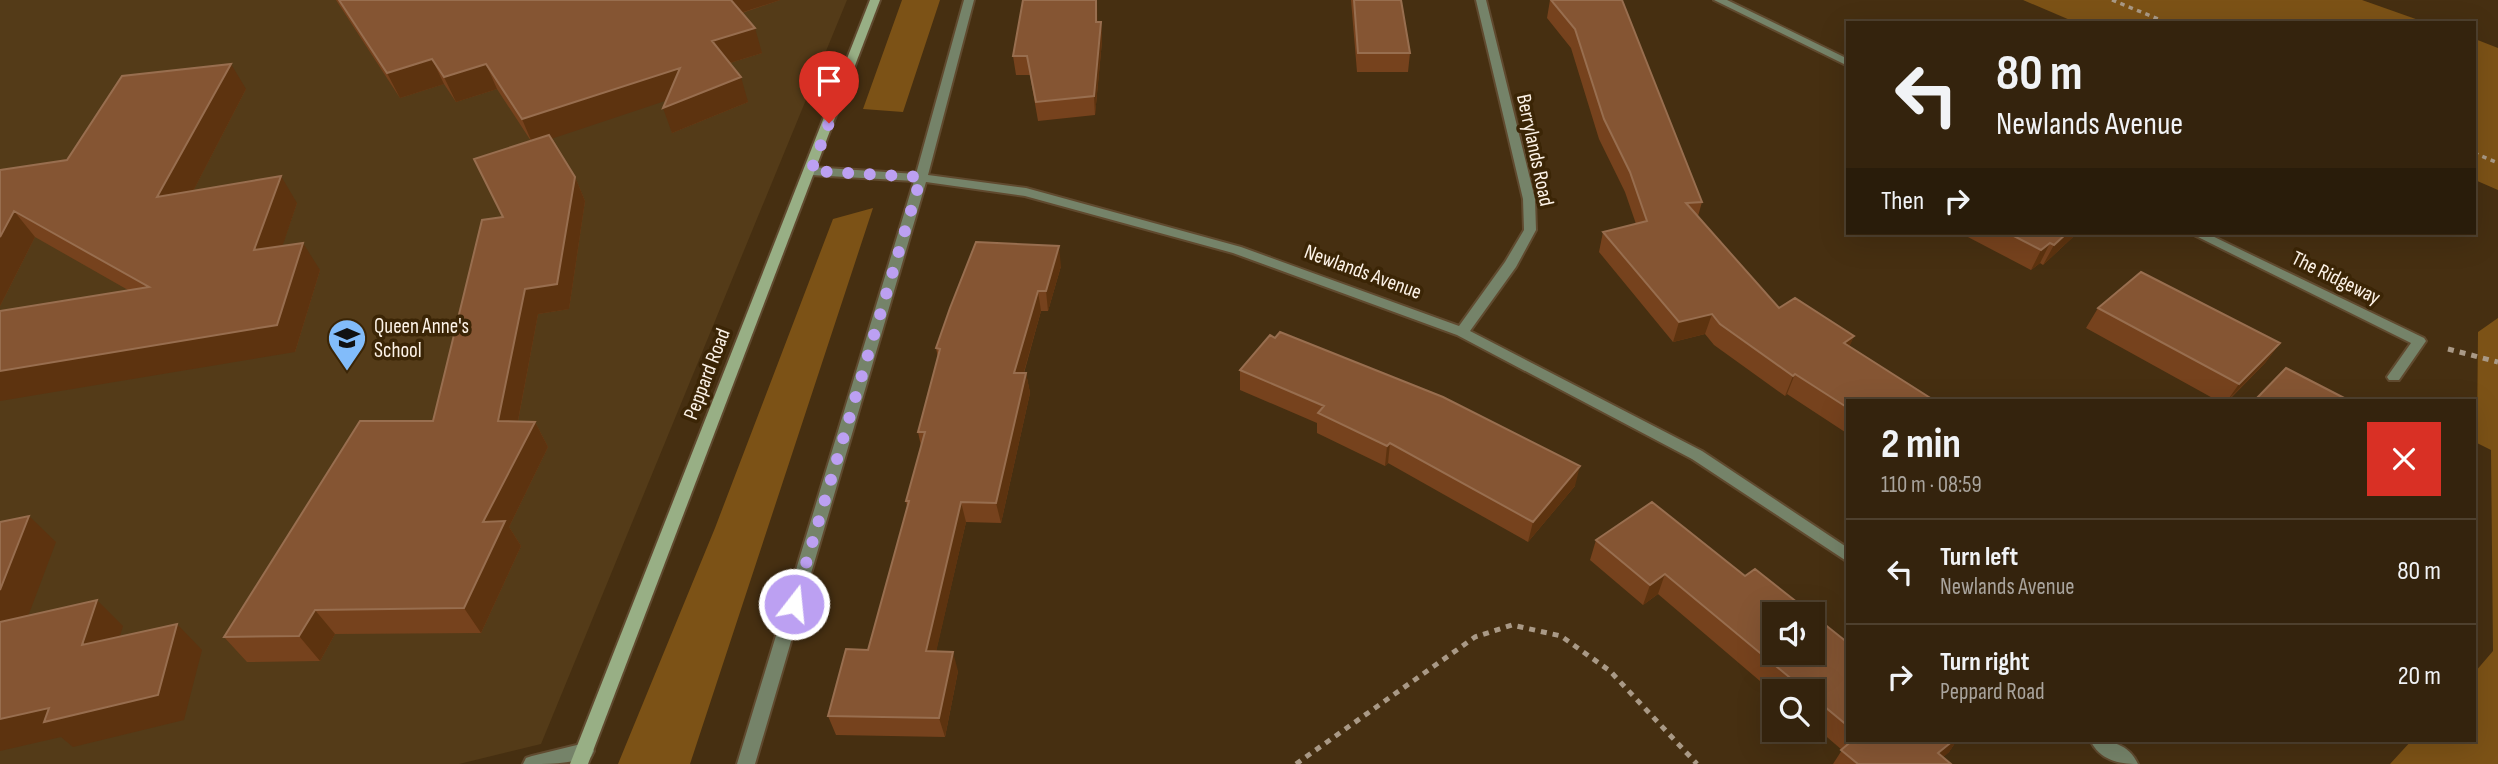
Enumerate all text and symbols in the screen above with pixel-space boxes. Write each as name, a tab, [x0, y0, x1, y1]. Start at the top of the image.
text: 80 m	[1996, 45, 2083, 104]
icon: left	[1881, 49, 1972, 140]
pin	[799, 51, 859, 123]
icon: arrive	[810, 62, 848, 100]
street label: Berrylands Road	[1511, 92, 1559, 208]
text: Newlands Avenue	[1996, 105, 2183, 144]
icon: right	[1938, 182, 1976, 220]
text: Then	[1881, 186, 1924, 217]
street label: Newlands Avenue	[1301, 239, 1425, 305]
street label: The Ridgeway	[2288, 246, 2384, 310]
place label: Queen Anne's School	[374, 314, 469, 363]
school or university icon: Queen Anne's School	[326, 317, 368, 372]
street label: Peppard Road	[678, 325, 736, 423]
text: 2 min	[1881, 419, 1961, 470]
button: close	[2367, 422, 2441, 496]
text: 110 m · 08:59	[1881, 471, 1982, 499]
text: Turn left	[1940, 542, 2018, 573]
icon: left	[1881, 553, 1919, 591]
text: 80 m	[2397, 556, 2441, 587]
position arrow	[757, 567, 831, 641]
text: Newlands Avenue	[1940, 573, 2075, 601]
map controls	[1762, 602, 1825, 742]
button: sound	[1762, 602, 1825, 665]
text: Turn right	[1940, 647, 2029, 678]
icon: right	[1881, 658, 1919, 696]
text: 20 m	[2398, 661, 2441, 692]
text: Peppard Road	[1940, 678, 2045, 706]
button: search	[1762, 679, 1825, 742]

